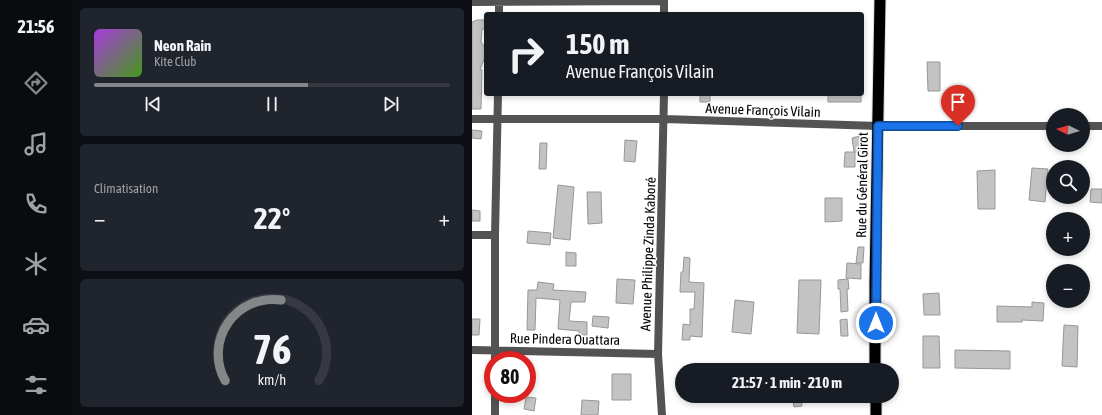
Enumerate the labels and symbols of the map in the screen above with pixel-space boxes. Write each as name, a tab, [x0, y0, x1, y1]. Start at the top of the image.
pin	[941, 85, 975, 126]
street label: Avenue François Vilain	[705, 100, 821, 120]
north arrow	[1046, 108, 1090, 152]
street label: Rue du Général Girot	[853, 132, 871, 238]
street label: Avenue Philippe Zinda Kaboré	[637, 177, 659, 331]
position arrow	[855, 302, 897, 344]
street label: Rue Pindera Ouattara	[510, 330, 620, 348]
speed limit sign: 80	[484, 351, 536, 403]

